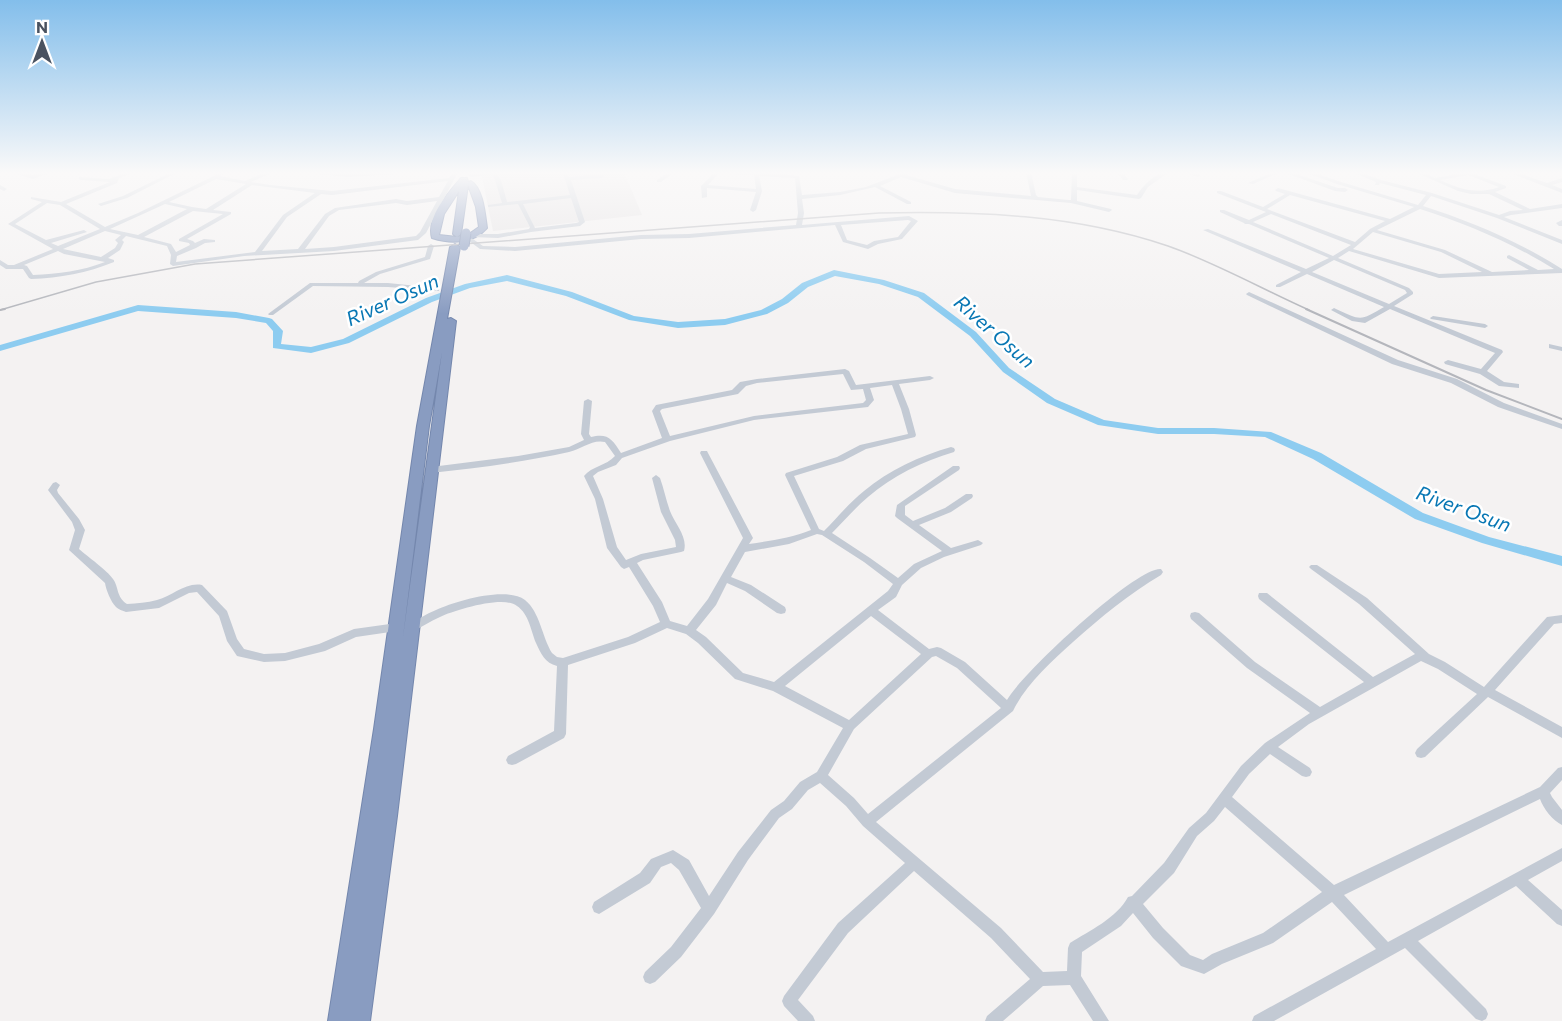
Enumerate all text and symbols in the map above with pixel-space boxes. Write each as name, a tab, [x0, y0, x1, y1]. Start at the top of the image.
north arrow	[12, 12, 72, 72]
text: N	[36, 17, 48, 36]
water label: River Osun	[342, 268, 442, 330]
water label: River Osun	[950, 289, 1040, 373]
water label: River Osun	[1413, 480, 1515, 536]

